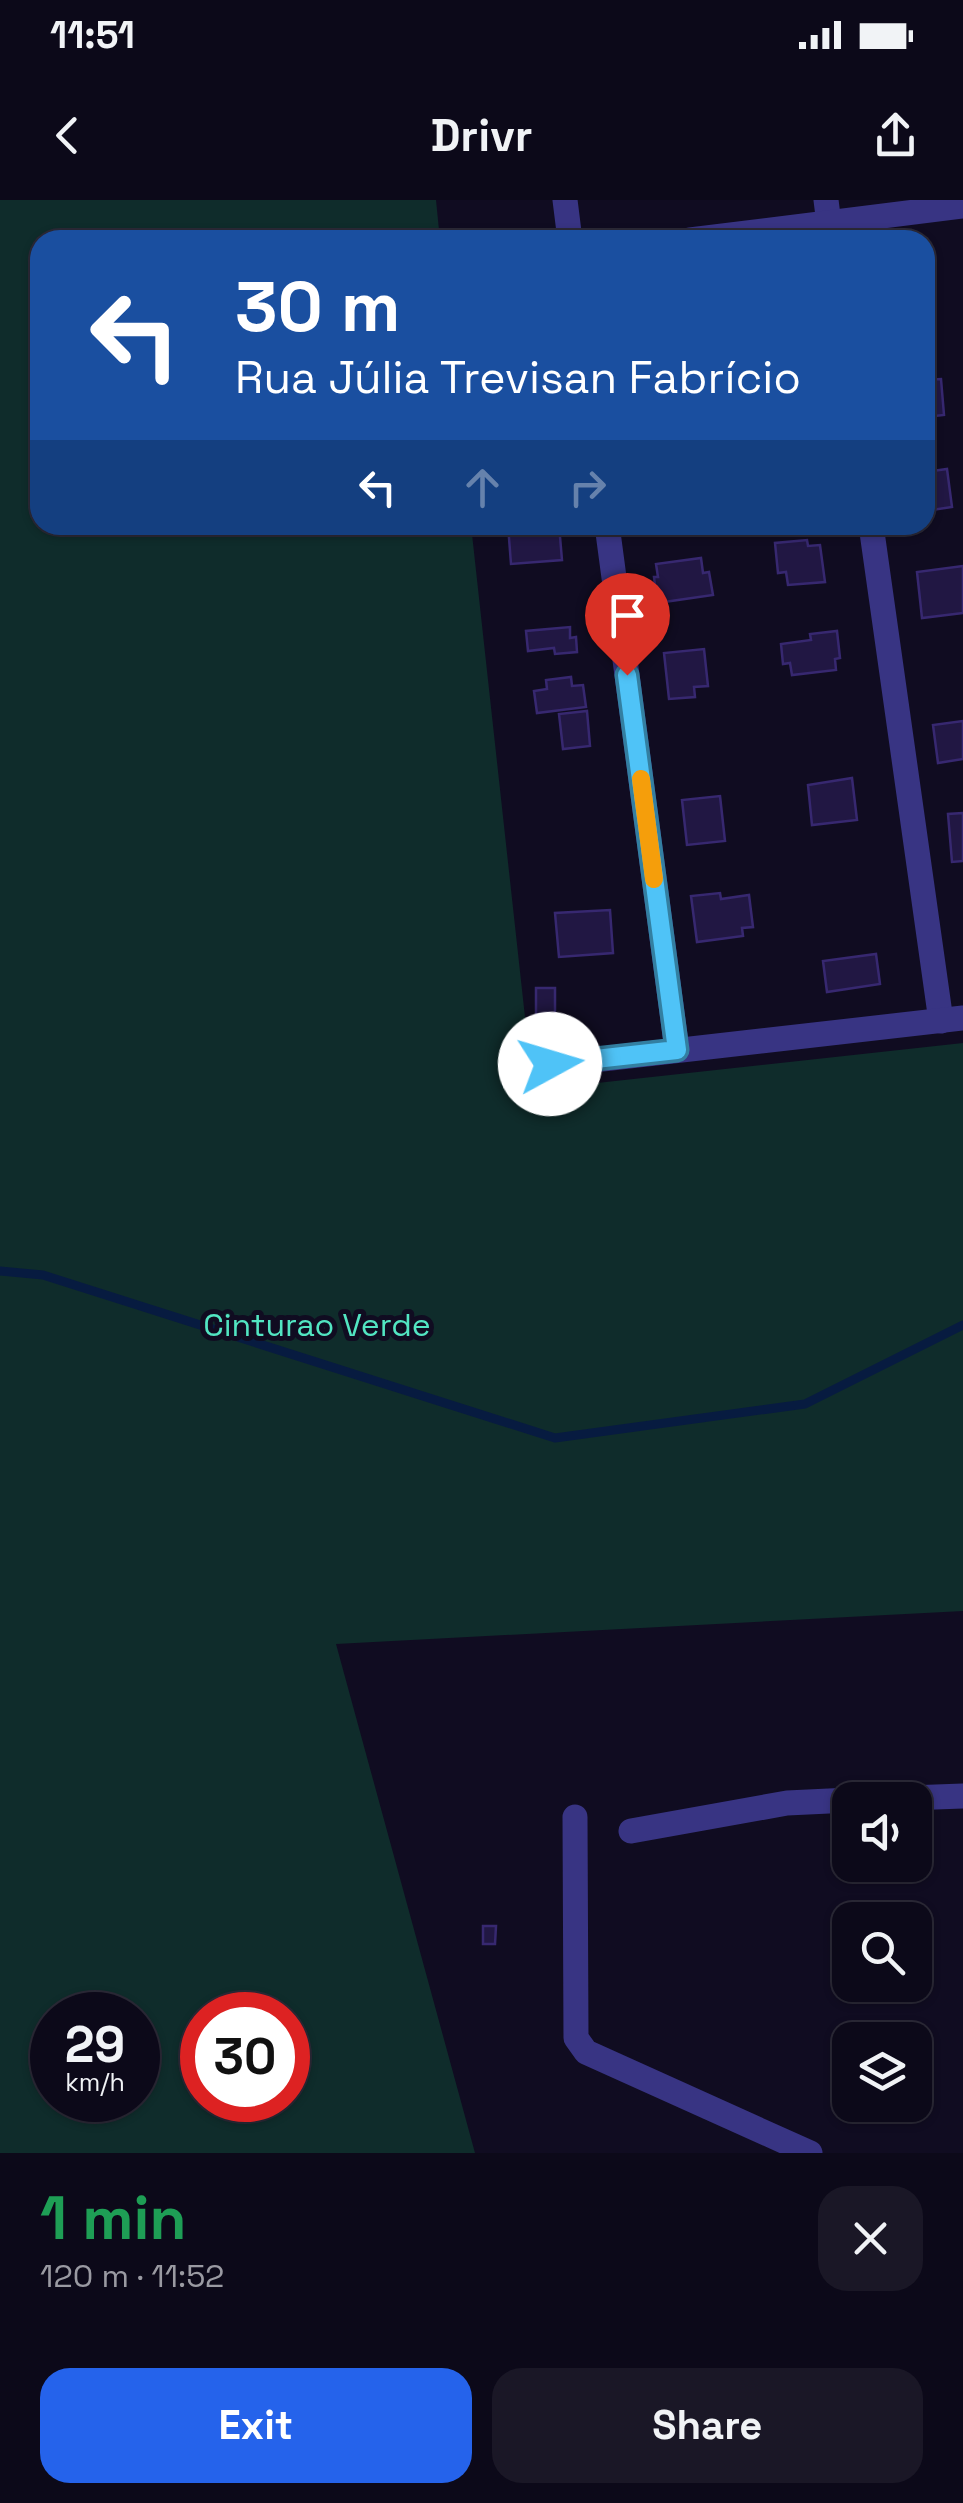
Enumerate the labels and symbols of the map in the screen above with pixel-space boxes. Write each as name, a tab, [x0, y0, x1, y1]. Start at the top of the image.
pin	[585, 573, 670, 676]
position arrow	[498, 1012, 602, 1116]
park label: Cinturao Verde	[203, 1305, 431, 1345]
speed limit sign: 30	[180, 1992, 310, 2122]

